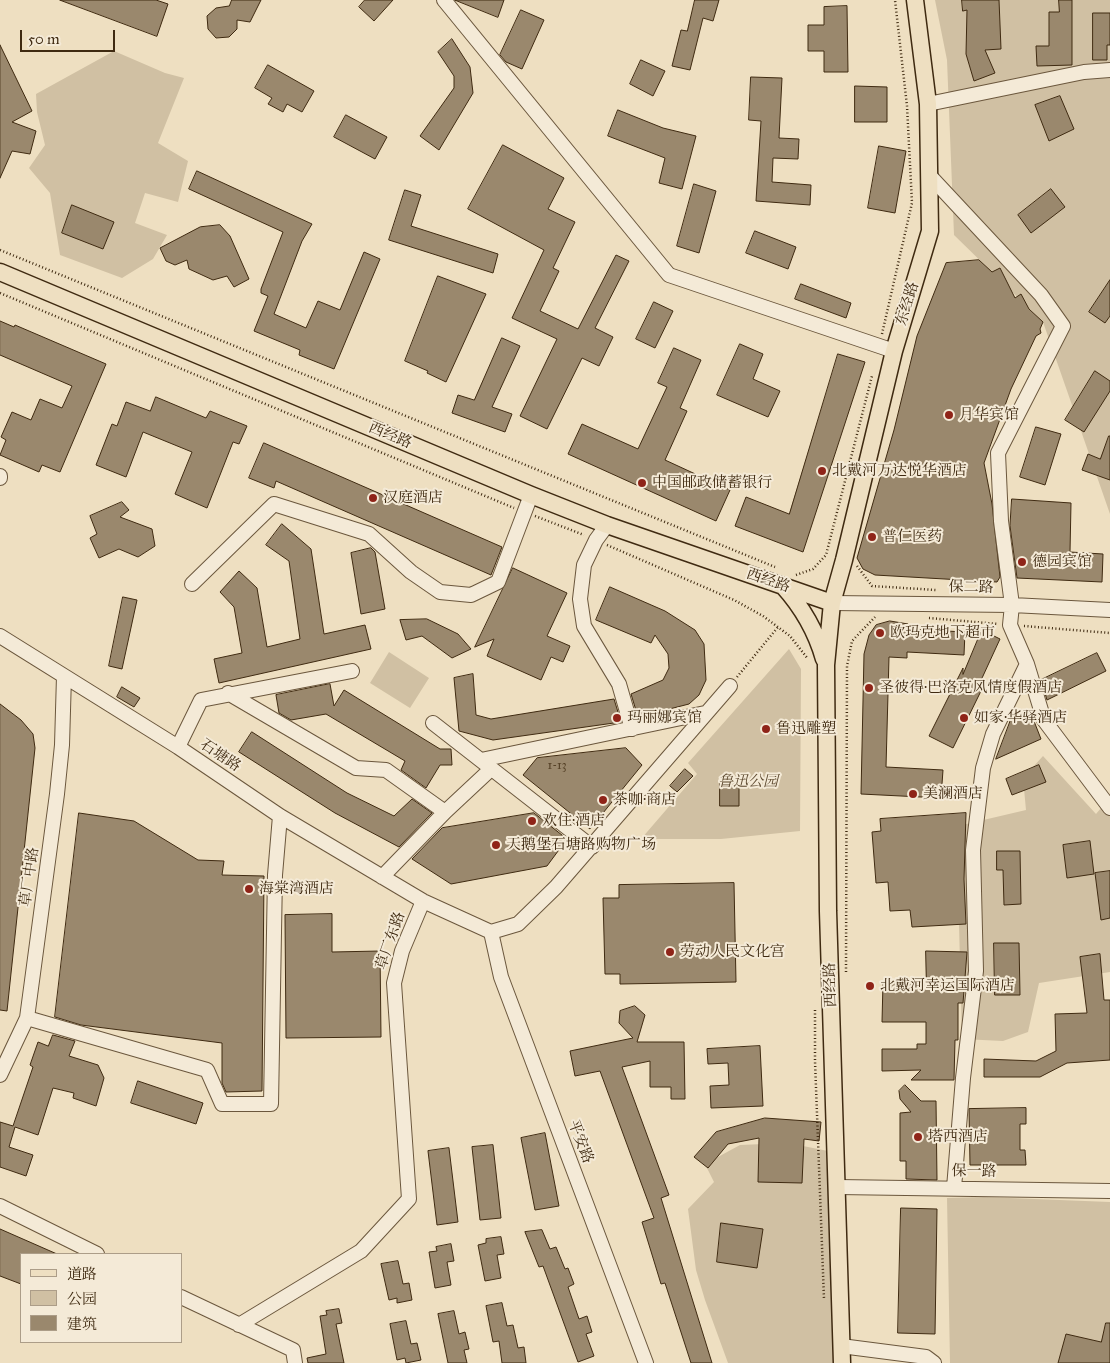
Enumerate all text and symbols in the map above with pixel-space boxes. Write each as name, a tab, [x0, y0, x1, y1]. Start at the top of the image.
scale bar	[22, 20, 118, 52]
text: 50 m	[28, 30, 60, 48]
street label: 东经路	[893, 280, 923, 328]
place label: 月华宾馆	[959, 406, 1019, 424]
marker: 月华宾馆	[943, 409, 955, 421]
street label: 西经路	[366, 419, 414, 453]
place label: 北戴河万达悦华酒店	[832, 462, 967, 480]
marker: 北戴河万达悦华酒店	[816, 465, 828, 477]
place label: 中国邮政储蓄银行	[652, 474, 772, 492]
marker: 中国邮政储蓄银行	[636, 477, 648, 489]
place label: 汉庭酒店	[383, 489, 443, 507]
marker: 汉庭酒店	[367, 492, 379, 504]
place label: 普仁医药	[882, 528, 942, 546]
marker: 普仁医药	[866, 531, 878, 543]
place label: 德园宾馆	[1032, 553, 1092, 571]
marker: 德园宾馆	[1016, 556, 1028, 568]
street label: 西经路	[744, 565, 792, 597]
street label: 保二路	[948, 579, 994, 597]
place label: 欧玛克地下超市	[890, 624, 995, 642]
marker: 欧玛克地下超市	[874, 627, 886, 639]
place label: 圣彼得·巴洛克风情度假酒店	[879, 679, 1062, 697]
marker: 圣彼得·巴洛克风情度假酒店	[863, 682, 875, 694]
place label: 玛丽娜宾馆	[627, 709, 702, 727]
place label: 如家·华驿酒店	[974, 709, 1067, 727]
marker: 玛丽娜宾馆	[611, 712, 623, 724]
marker: 如家·华驿酒店	[958, 712, 970, 724]
place label: 鲁迅雕塑	[776, 720, 836, 738]
marker: 鲁迅雕塑	[760, 723, 772, 735]
street label: 石塘路	[196, 736, 244, 776]
house number: 1-13	[547, 759, 567, 773]
park label: 鲁迅公园	[718, 773, 778, 791]
place label: 美澜酒店	[923, 785, 983, 803]
marker: 美澜酒店	[907, 788, 919, 800]
place label: 茶咖·商店	[613, 791, 676, 809]
marker: 茶咖·商店	[597, 794, 609, 806]
place label: 欢住·酒店	[542, 812, 605, 830]
marker: 欢住·酒店	[526, 815, 538, 827]
place label: 天鹅堡石塘路购物广场	[506, 836, 656, 854]
marker: 天鹅堡石塘路购物广场	[490, 839, 502, 851]
street label: 草厂中路	[17, 846, 43, 908]
place label: 海棠湾酒店	[259, 880, 334, 898]
marker: 海棠湾酒店	[243, 883, 255, 895]
street label: 草厂东路	[373, 910, 409, 972]
place label: 劳动人民文化宫	[680, 943, 785, 961]
marker: 劳动人民文化宫	[664, 946, 676, 958]
street label: 西经路	[821, 962, 841, 1008]
place label: 北戴河幸运国际酒店	[880, 977, 1015, 995]
marker: 北戴河幸运国际酒店	[864, 980, 876, 992]
street label: 平安路	[564, 1118, 596, 1166]
place label: 塔西酒店	[928, 1128, 988, 1146]
marker: 塔西酒店	[912, 1131, 924, 1143]
street label: 保一路	[951, 1163, 997, 1181]
legend	[20, 1253, 182, 1343]
text: 道路	[67, 1265, 97, 1283]
text: 公园	[67, 1290, 97, 1308]
text: 建筑	[67, 1315, 97, 1333]

